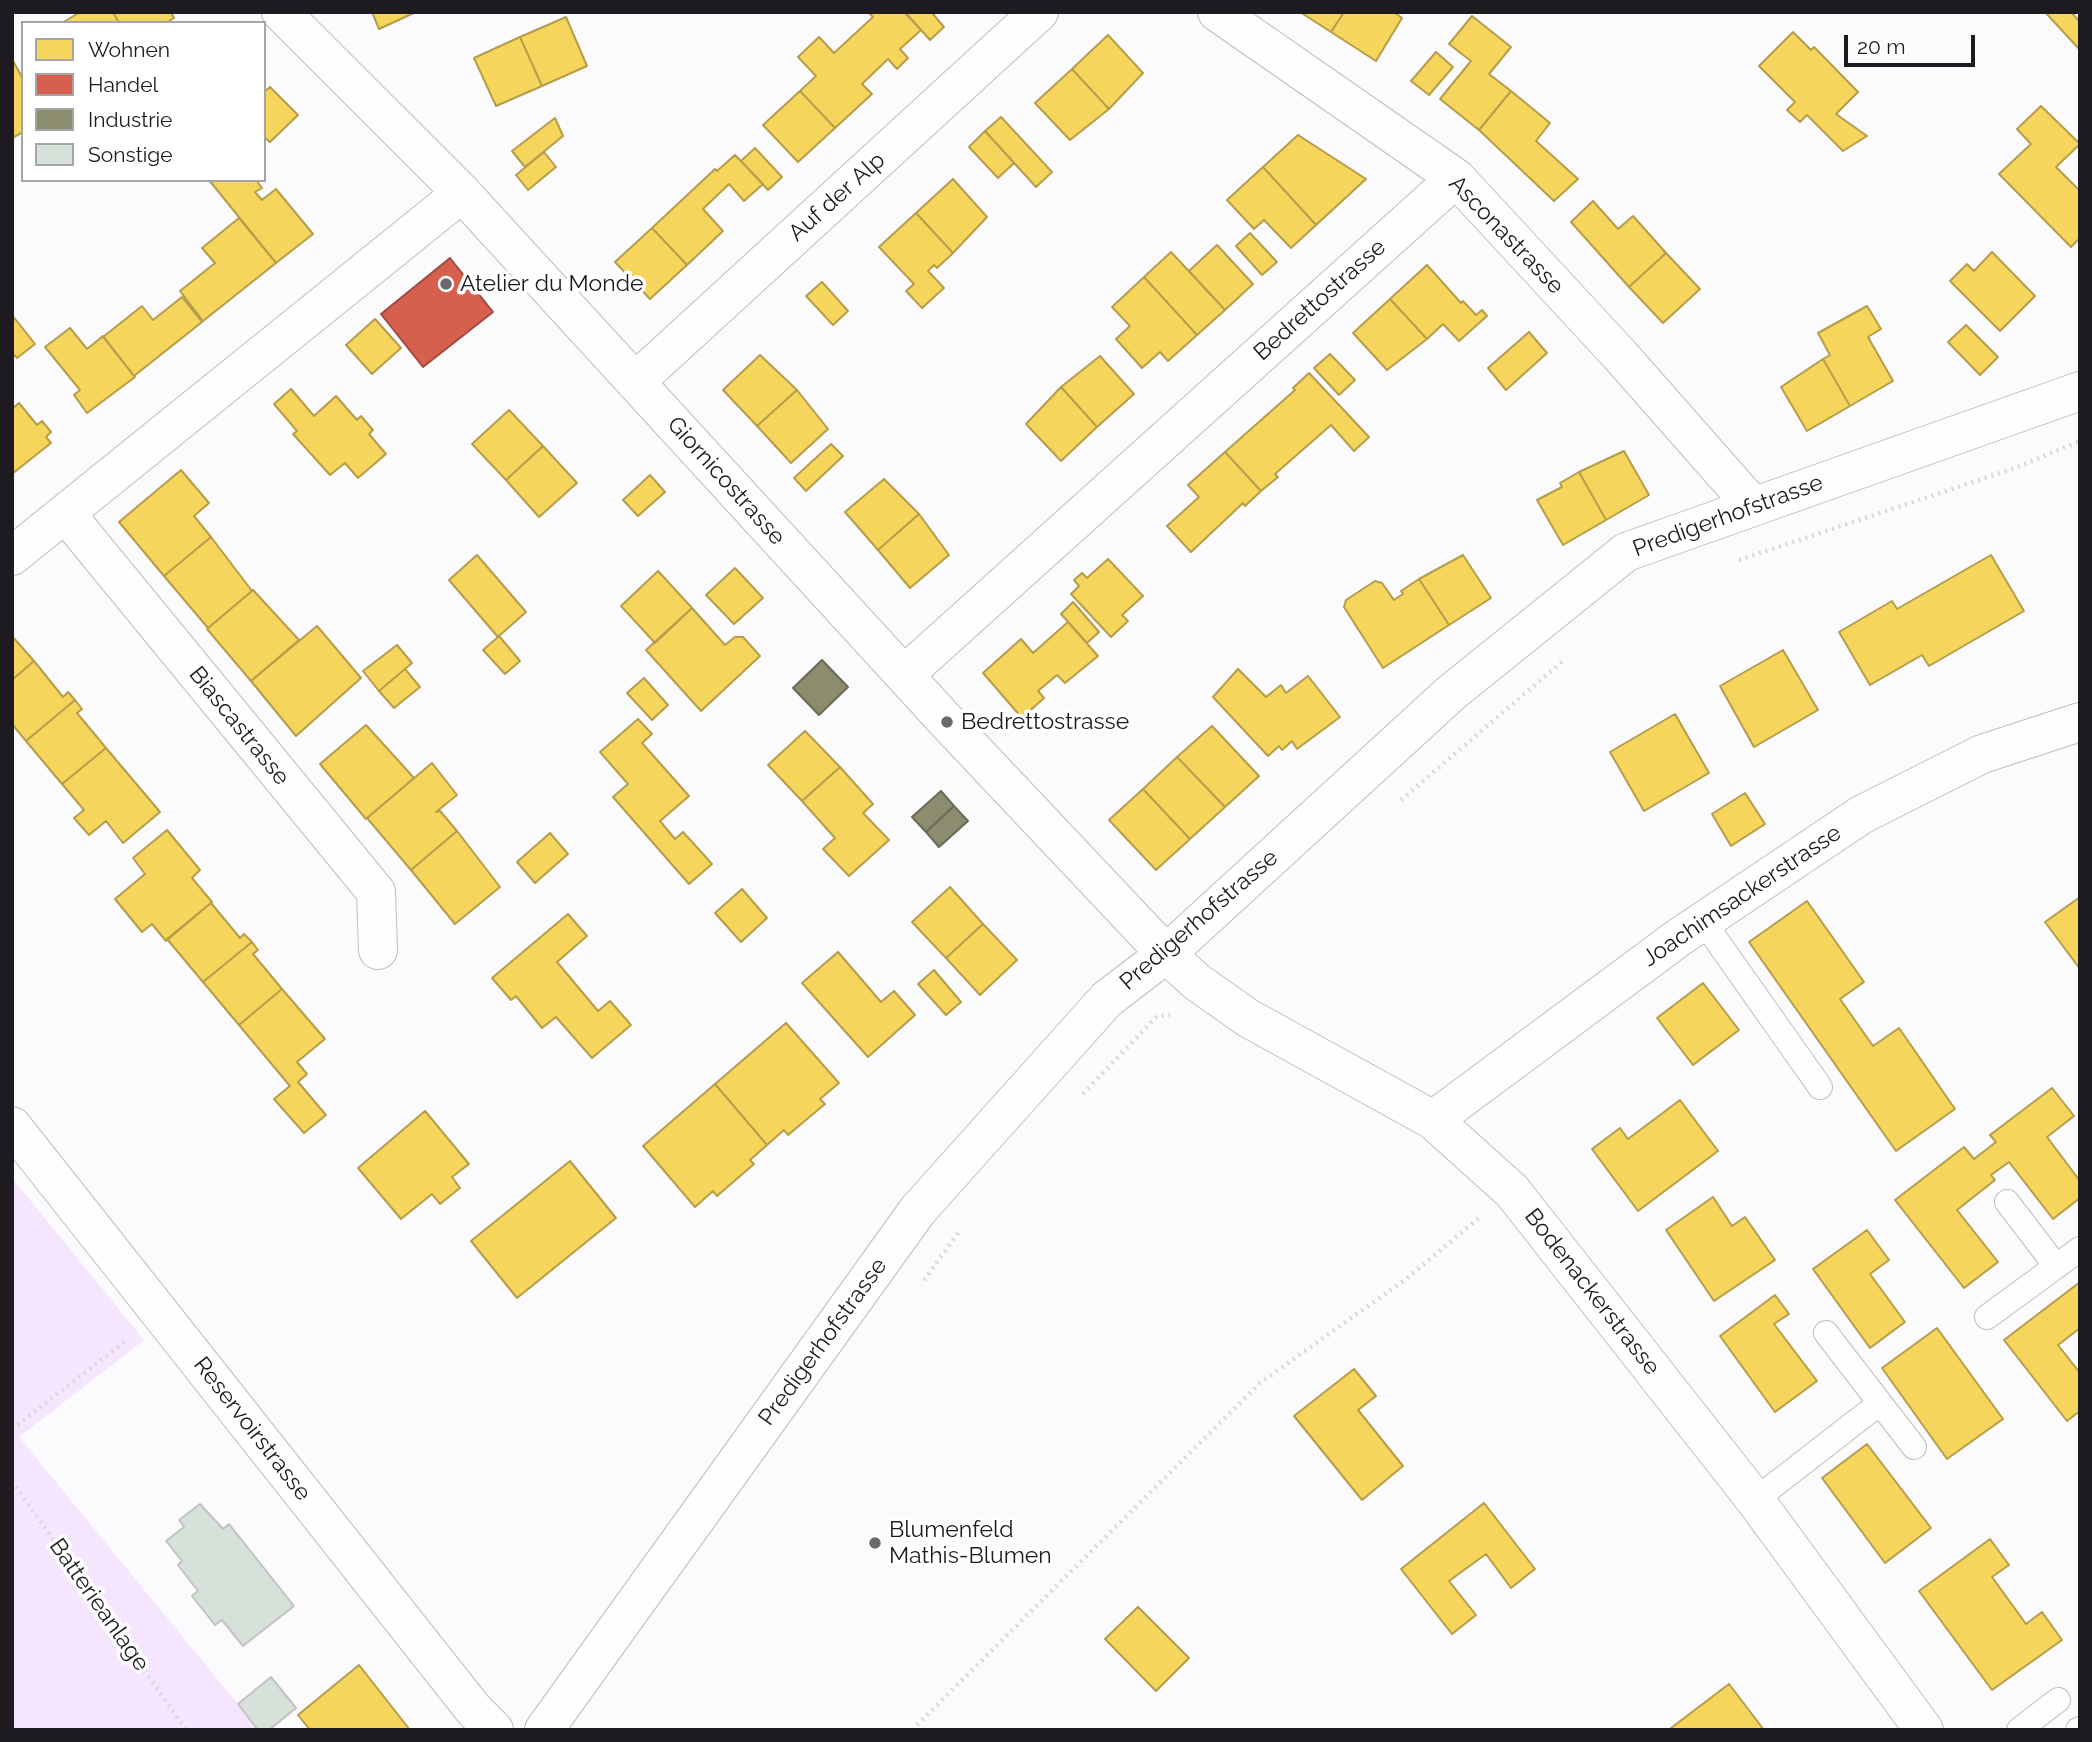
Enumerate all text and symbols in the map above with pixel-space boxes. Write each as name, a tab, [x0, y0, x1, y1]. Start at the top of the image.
legend	[21, 21, 266, 182]
scale bar	[1847, 21, 1978, 65]
text: 20 m	[1857, 34, 1905, 59]
text: Wohnen	[88, 37, 170, 62]
text: Handel	[88, 72, 158, 97]
text: Industrie	[88, 107, 172, 132]
text: Sonstige	[88, 142, 173, 167]
street label: Auf der Alp	[783, 147, 891, 247]
street label: Asconastrasse	[1443, 170, 1569, 300]
street label: Bedrettostrasse	[1248, 233, 1392, 367]
place label: Atelier du Monde	[460, 270, 643, 298]
marker: Atelier du Monde	[438, 276, 454, 292]
street label: Giornicostrasse	[661, 411, 791, 551]
street label: Predigerhofstrasse	[1629, 469, 1827, 563]
street label: Biascastrasse	[183, 661, 295, 791]
place label: Bedrettostrasse	[961, 708, 1129, 736]
marker: Bedrettostrasse	[939, 714, 955, 730]
street label: Joachimsackerstrasse	[1637, 819, 1847, 973]
street label: Predigerhofstrasse	[1114, 844, 1284, 996]
street label: Bodenackerstrasse	[1518, 1203, 1666, 1381]
street label: Predigerhofstrasse	[753, 1253, 893, 1431]
street label: Reservoirstrasse	[187, 1352, 317, 1506]
place label: Blumenfeld Mathis-Blumen	[889, 1516, 1052, 1570]
street label: Batterieanlage	[43, 1533, 155, 1677]
marker: Blumenfeld Mathis-Blumen	[867, 1535, 883, 1551]

